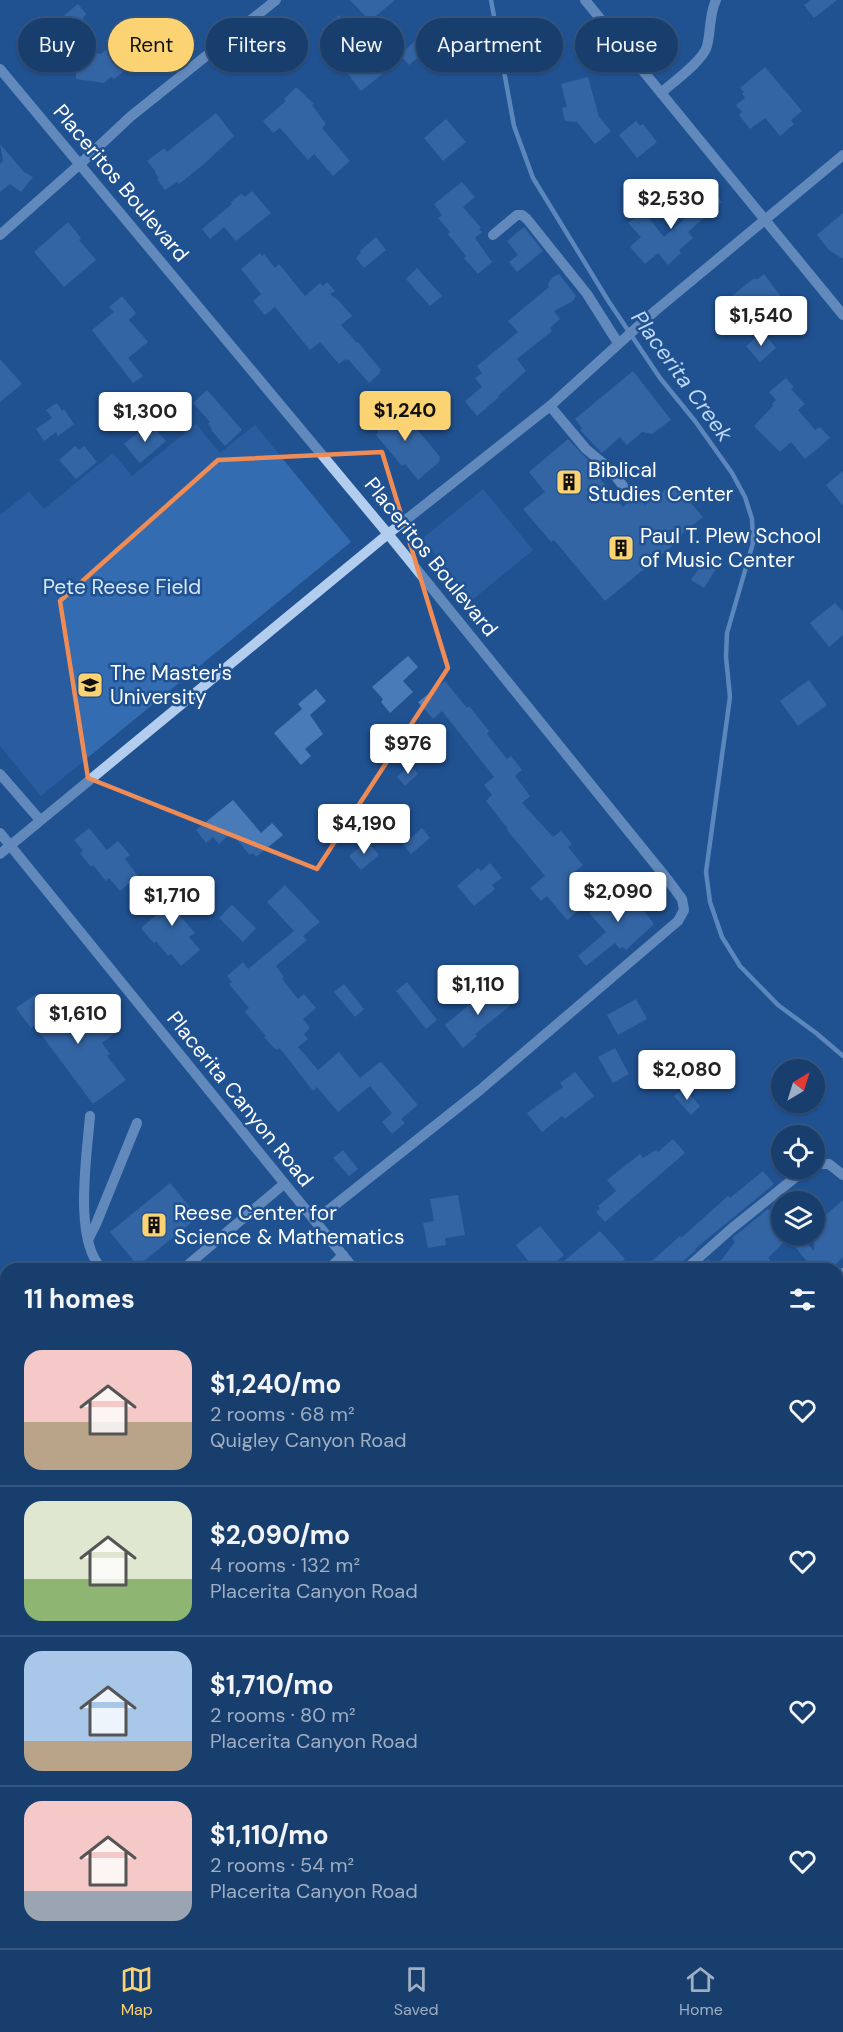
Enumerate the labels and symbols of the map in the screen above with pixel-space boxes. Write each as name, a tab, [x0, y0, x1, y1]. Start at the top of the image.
street label: Placeritos Boulevard	[47, 98, 195, 268]
pin: $2,530	[622, 179, 720, 230]
pin: $1,540	[712, 296, 810, 347]
water label: Placerita Creek	[625, 305, 740, 448]
pin: $1,240	[356, 391, 454, 442]
pin: $1,300	[96, 392, 194, 443]
place label: Biblical Studies Center	[588, 456, 734, 508]
building icon: Biblical Studies Center	[554, 467, 584, 497]
street label: Placeritos Boulevard	[358, 471, 504, 643]
place label: Paul T. Plew School of Music Center	[640, 522, 821, 574]
building icon: Paul T. Plew School of Music Center	[606, 533, 636, 563]
park label: Pete Reese Field	[43, 573, 201, 601]
place label: The Master's University	[110, 659, 232, 711]
school or university icon: The Master's University	[75, 670, 105, 700]
pin: $976	[372, 724, 444, 775]
pin: $4,190	[315, 804, 413, 855]
pin: $2,090	[569, 872, 667, 923]
pin: $1,710	[123, 876, 221, 927]
pin: $1,110	[429, 965, 527, 1016]
pin: $1,610	[29, 994, 127, 1045]
street label: Placerita Canyon Road	[160, 1005, 320, 1193]
pin: $2,080	[638, 1050, 736, 1101]
north arrow	[771, 1059, 825, 1113]
place label: Reese Center for Science & Mathematics	[174, 1199, 404, 1251]
building icon: Reese Center for Science & Mathematics	[139, 1210, 169, 1240]

